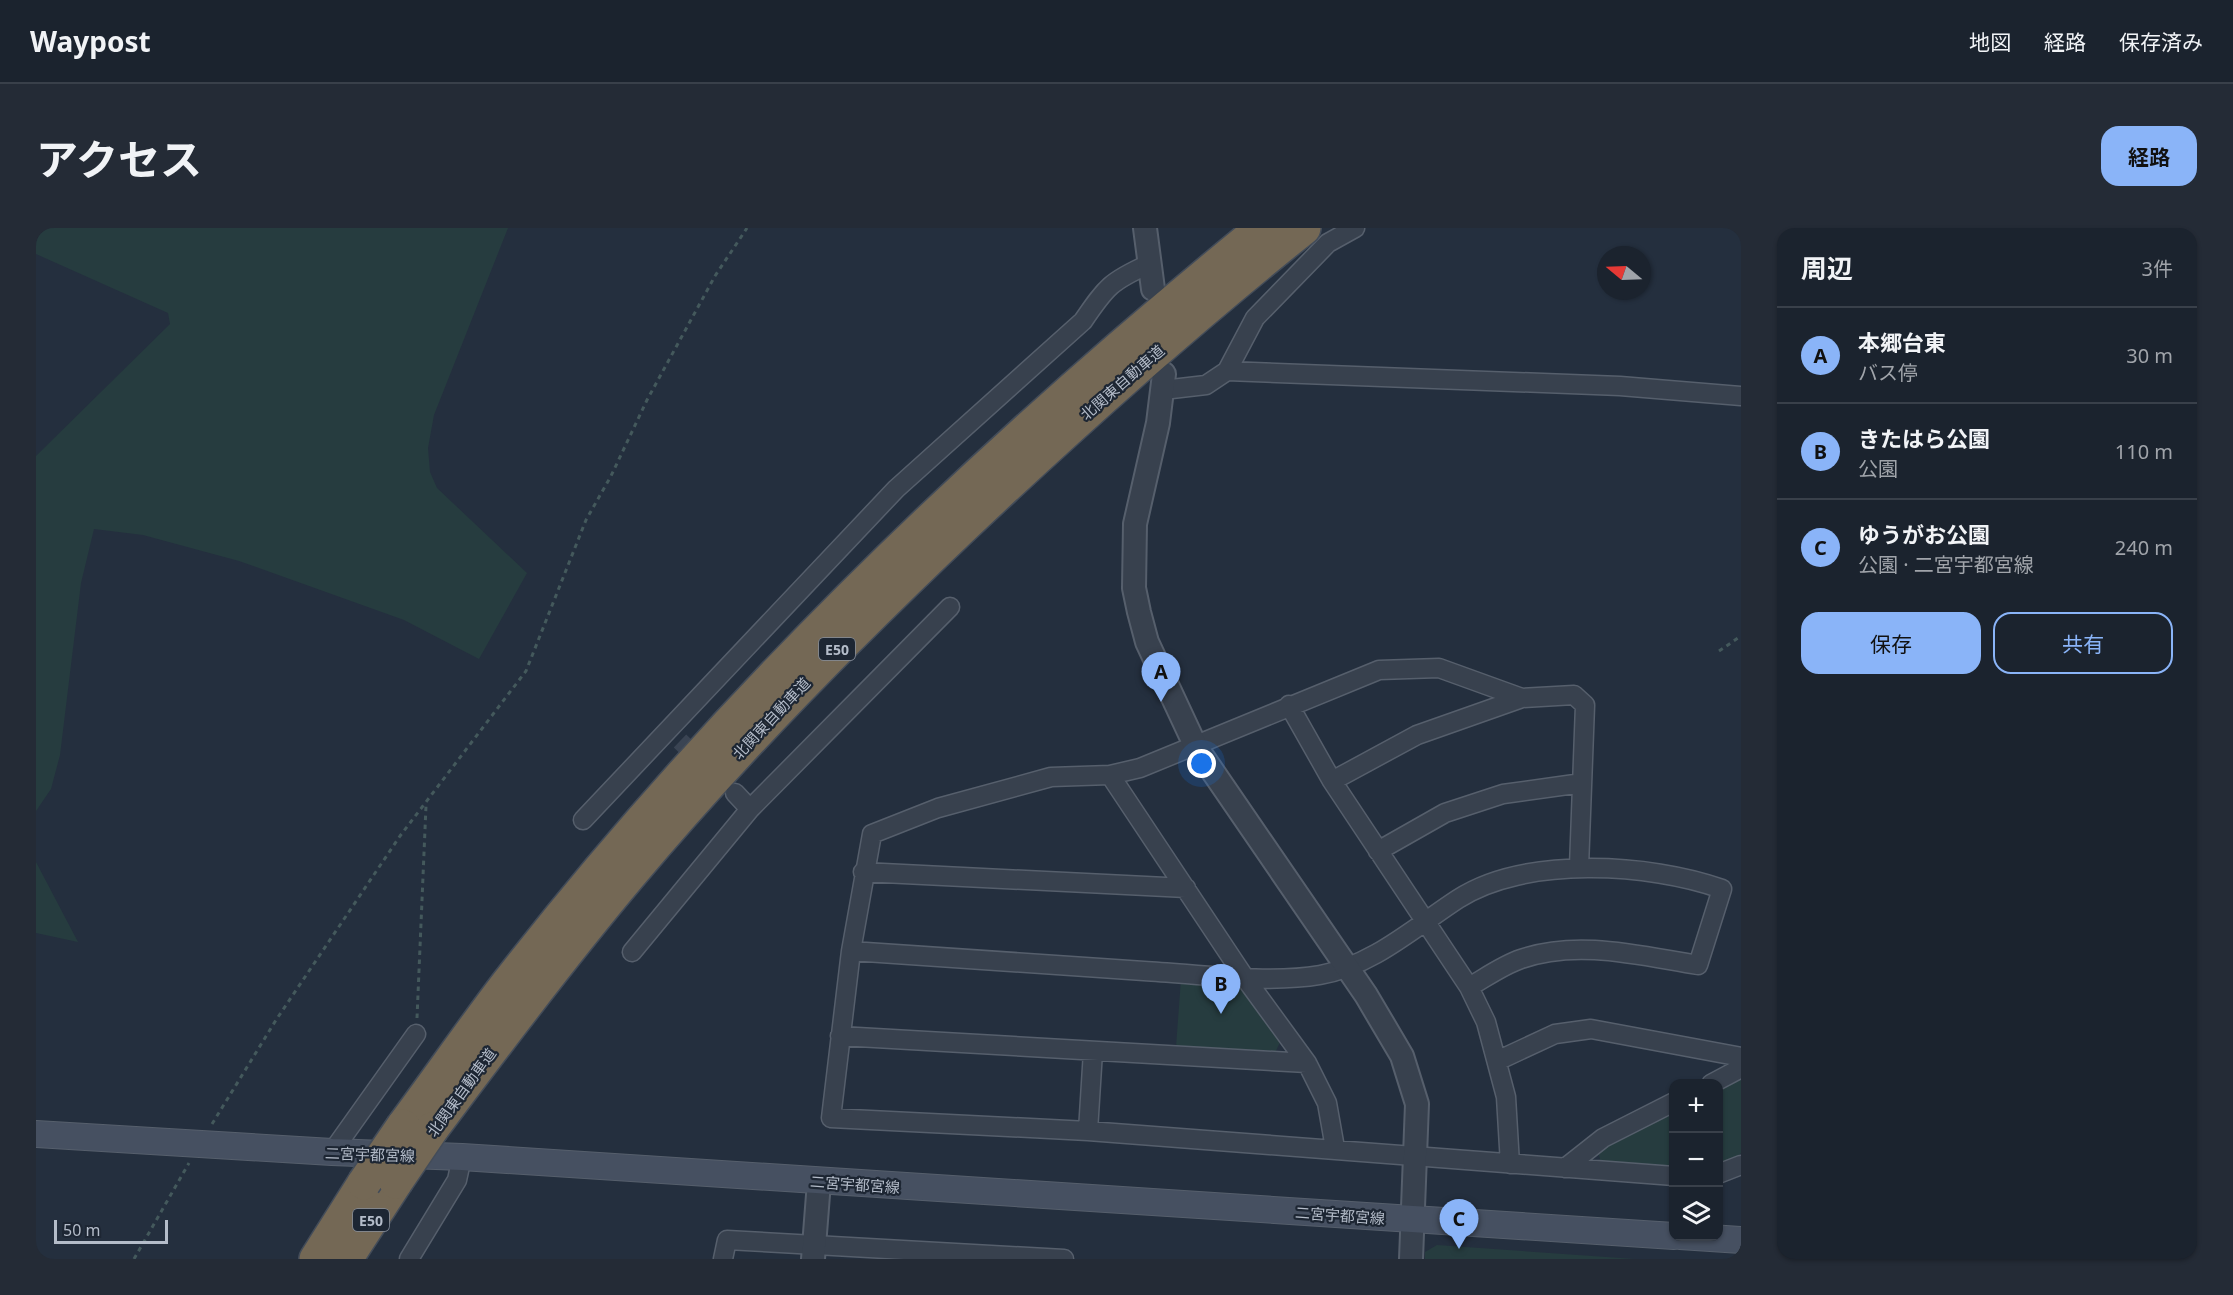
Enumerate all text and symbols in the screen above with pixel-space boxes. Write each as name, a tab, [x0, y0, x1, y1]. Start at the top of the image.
text: Waypost	[30, 22, 151, 60]
text: 地図	[1969, 28, 2011, 56]
text: 経路	[2044, 28, 2086, 56]
text: 保存済み	[2119, 28, 2203, 56]
button: 経路	[2101, 126, 2197, 186]
text: アクセス	[36, 130, 202, 187]
north arrow	[1597, 246, 1651, 300]
text: 周辺	[1801, 250, 1853, 286]
text: 3件	[2142, 255, 2173, 282]
text: 本郷台東	[1858, 327, 1946, 357]
street label: 北関東自動車道	[1076, 340, 1168, 424]
text: A	[1814, 342, 1827, 369]
text: 30 m	[2126, 342, 2173, 369]
text: バス停	[1858, 359, 1918, 386]
text: きたはら公園	[1858, 423, 1990, 453]
text: B	[1814, 438, 1827, 465]
text: 110 m	[2115, 438, 2173, 465]
text: 公園	[1858, 455, 1898, 482]
text: ゆうがお公園	[1858, 519, 1990, 549]
text: C	[1814, 534, 1827, 561]
text: 240 m	[2115, 534, 2173, 561]
text: 公園 · 二宮宇都宮線	[1858, 551, 2034, 578]
button: 保存	[1801, 612, 1981, 674]
button: 共有	[1993, 612, 2173, 674]
road number: E50	[819, 638, 855, 660]
pin: A	[1142, 652, 1180, 702]
street label: 北関東自動車道	[728, 673, 814, 763]
your location	[1187, 749, 1216, 778]
pin: B	[1202, 964, 1240, 1014]
street label: 北関東自動車道	[422, 1044, 500, 1140]
map controls	[1669, 1079, 1723, 1241]
button: +	[1669, 1079, 1723, 1133]
button: −	[1669, 1133, 1723, 1187]
street label: 二宮宇都宮線	[325, 1142, 415, 1166]
street label: 二宮宇都宮線	[809, 1171, 901, 1197]
button: layers	[1669, 1187, 1723, 1241]
pin: C	[1440, 1200, 1478, 1249]
street label: 二宮宇都宮線	[1294, 1202, 1386, 1228]
road number: E50	[353, 1209, 389, 1231]
scale bar	[54, 1217, 168, 1244]
text: 50 m	[63, 1219, 100, 1241]

